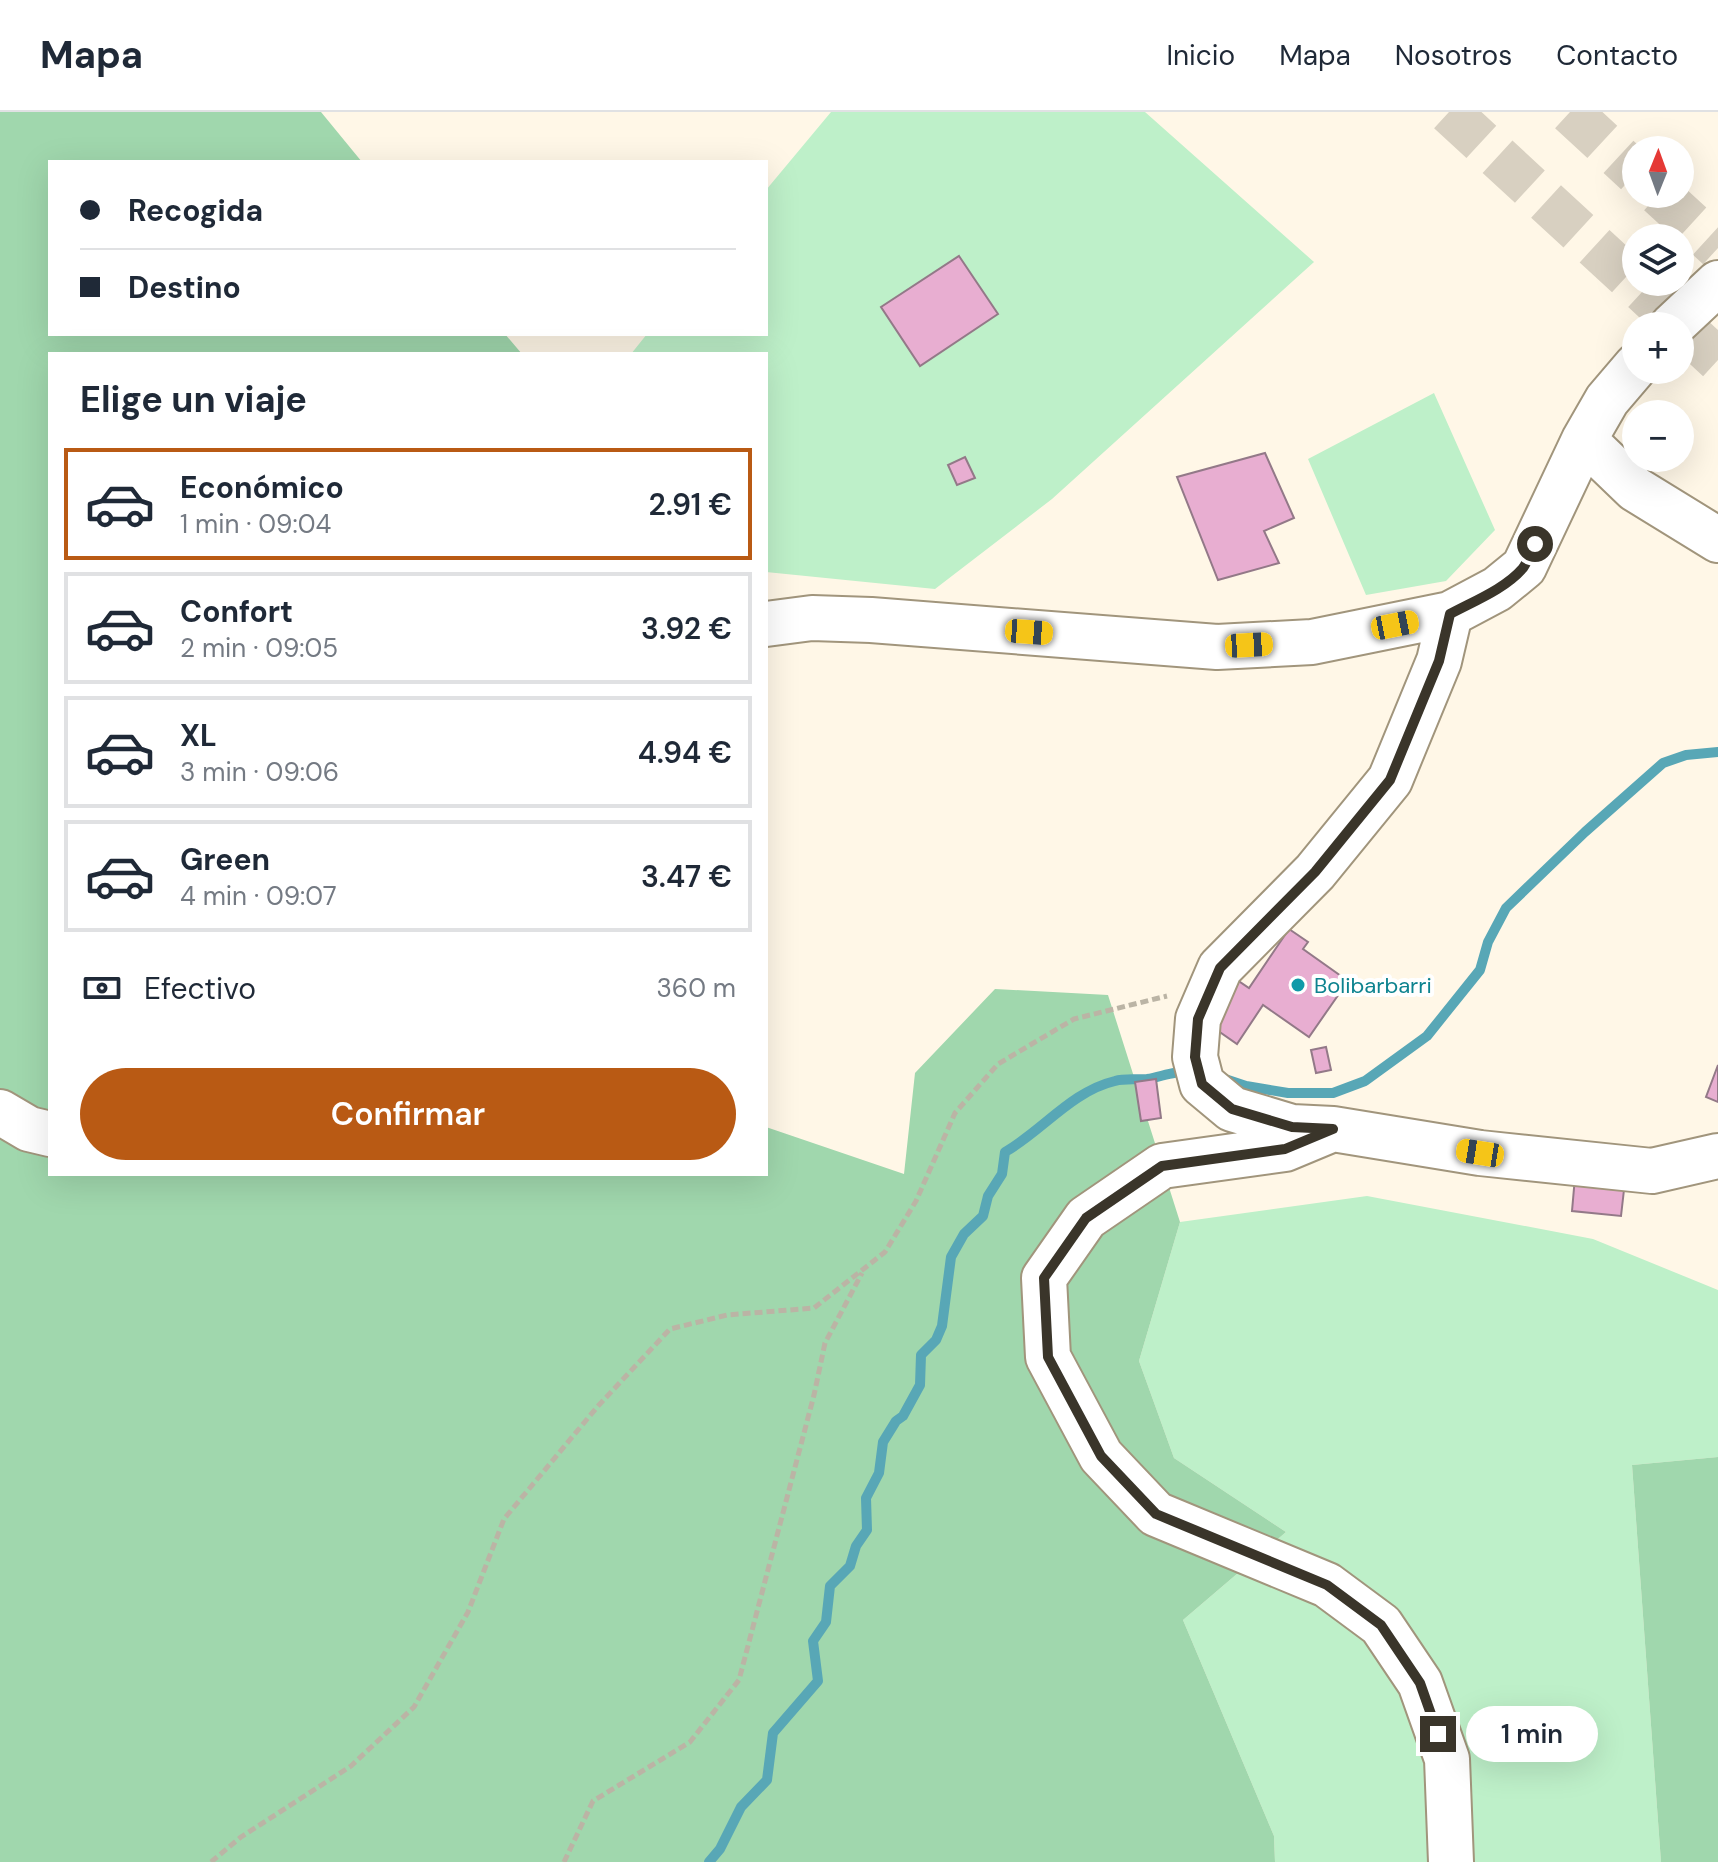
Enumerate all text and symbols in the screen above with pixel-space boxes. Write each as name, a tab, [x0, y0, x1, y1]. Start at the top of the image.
text: Mapa	[40, 30, 143, 80]
text: Inicio	[1166, 37, 1235, 74]
text: Mapa	[1279, 37, 1351, 74]
text: Nosotros	[1395, 37, 1512, 74]
text: Contacto	[1556, 37, 1678, 74]
north arrow	[1622, 136, 1694, 208]
map controls	[1622, 136, 1694, 472]
text: Recogida	[128, 191, 263, 230]
button: layers	[1622, 224, 1694, 296]
text: Destino	[128, 268, 241, 307]
button: +	[1622, 312, 1694, 384]
text: Elige un viaje	[80, 376, 307, 423]
button: −	[1622, 400, 1694, 472]
icon: car	[84, 468, 156, 540]
text: Económico	[180, 468, 344, 507]
text: 2.91 €	[649, 485, 732, 524]
text: 1 min · 09:04	[180, 507, 331, 541]
route start	[1517, 526, 1553, 562]
icon: car	[84, 592, 156, 664]
text: Confort	[180, 592, 293, 631]
text: 3.92 €	[641, 609, 732, 648]
car	[1369, 609, 1421, 641]
car	[1004, 618, 1054, 646]
text: 2 min · 09:05	[180, 631, 338, 665]
car	[1224, 632, 1274, 658]
icon: car	[84, 716, 156, 788]
text: XL	[180, 716, 217, 755]
text: 4.94 €	[638, 733, 732, 772]
text: 3 min · 09:06	[180, 755, 339, 789]
icon: car	[84, 840, 156, 912]
text: Green	[180, 840, 270, 879]
text: 3.47 €	[641, 857, 732, 896]
text: 4 min · 09:07	[180, 879, 337, 913]
icon: cash	[80, 966, 124, 1010]
text: Efectivo	[144, 969, 256, 1008]
text: 360 m	[656, 971, 736, 1005]
place label: Bolibarbarri	[1314, 971, 1432, 1000]
marker: Bolibarbarri	[1289, 976, 1307, 994]
button: Confirmar	[80, 1068, 736, 1160]
car	[1454, 1137, 1506, 1169]
callout: 1 min	[1466, 1706, 1598, 1762]
route end	[1420, 1716, 1456, 1752]
text: 1 min	[1501, 1717, 1563, 1751]

